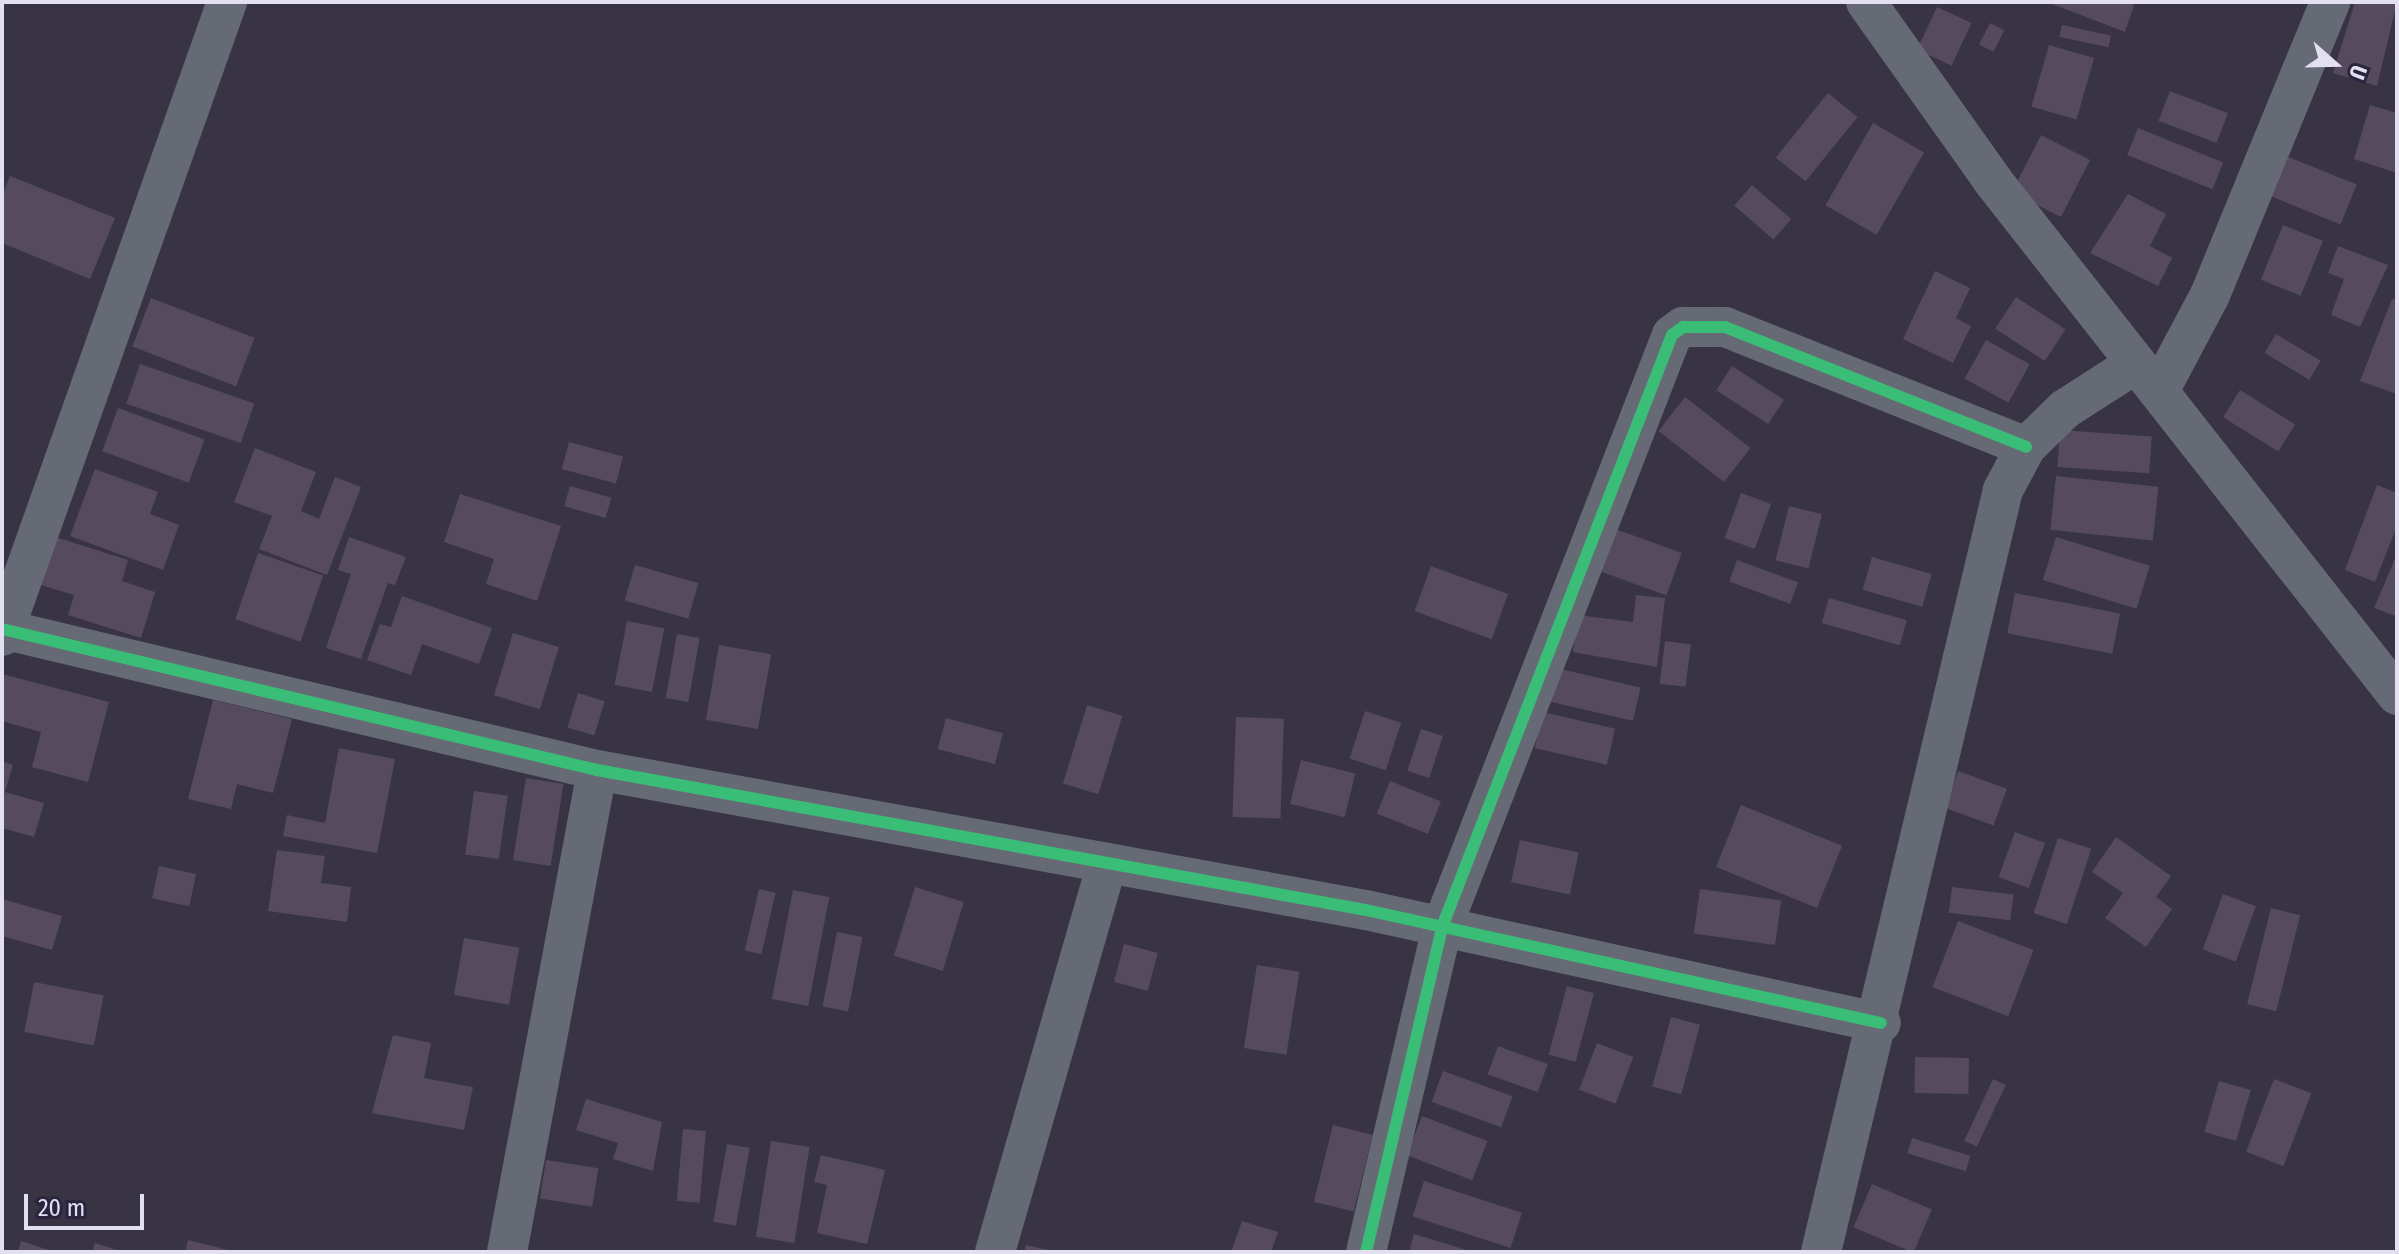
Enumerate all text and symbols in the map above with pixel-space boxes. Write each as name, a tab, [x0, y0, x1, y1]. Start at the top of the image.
north arrow	[2295, 24, 2375, 104]
text: U	[2343, 62, 2373, 83]
scale bar	[28, 1178, 148, 1228]
text: 20 m	[38, 1194, 85, 1222]

